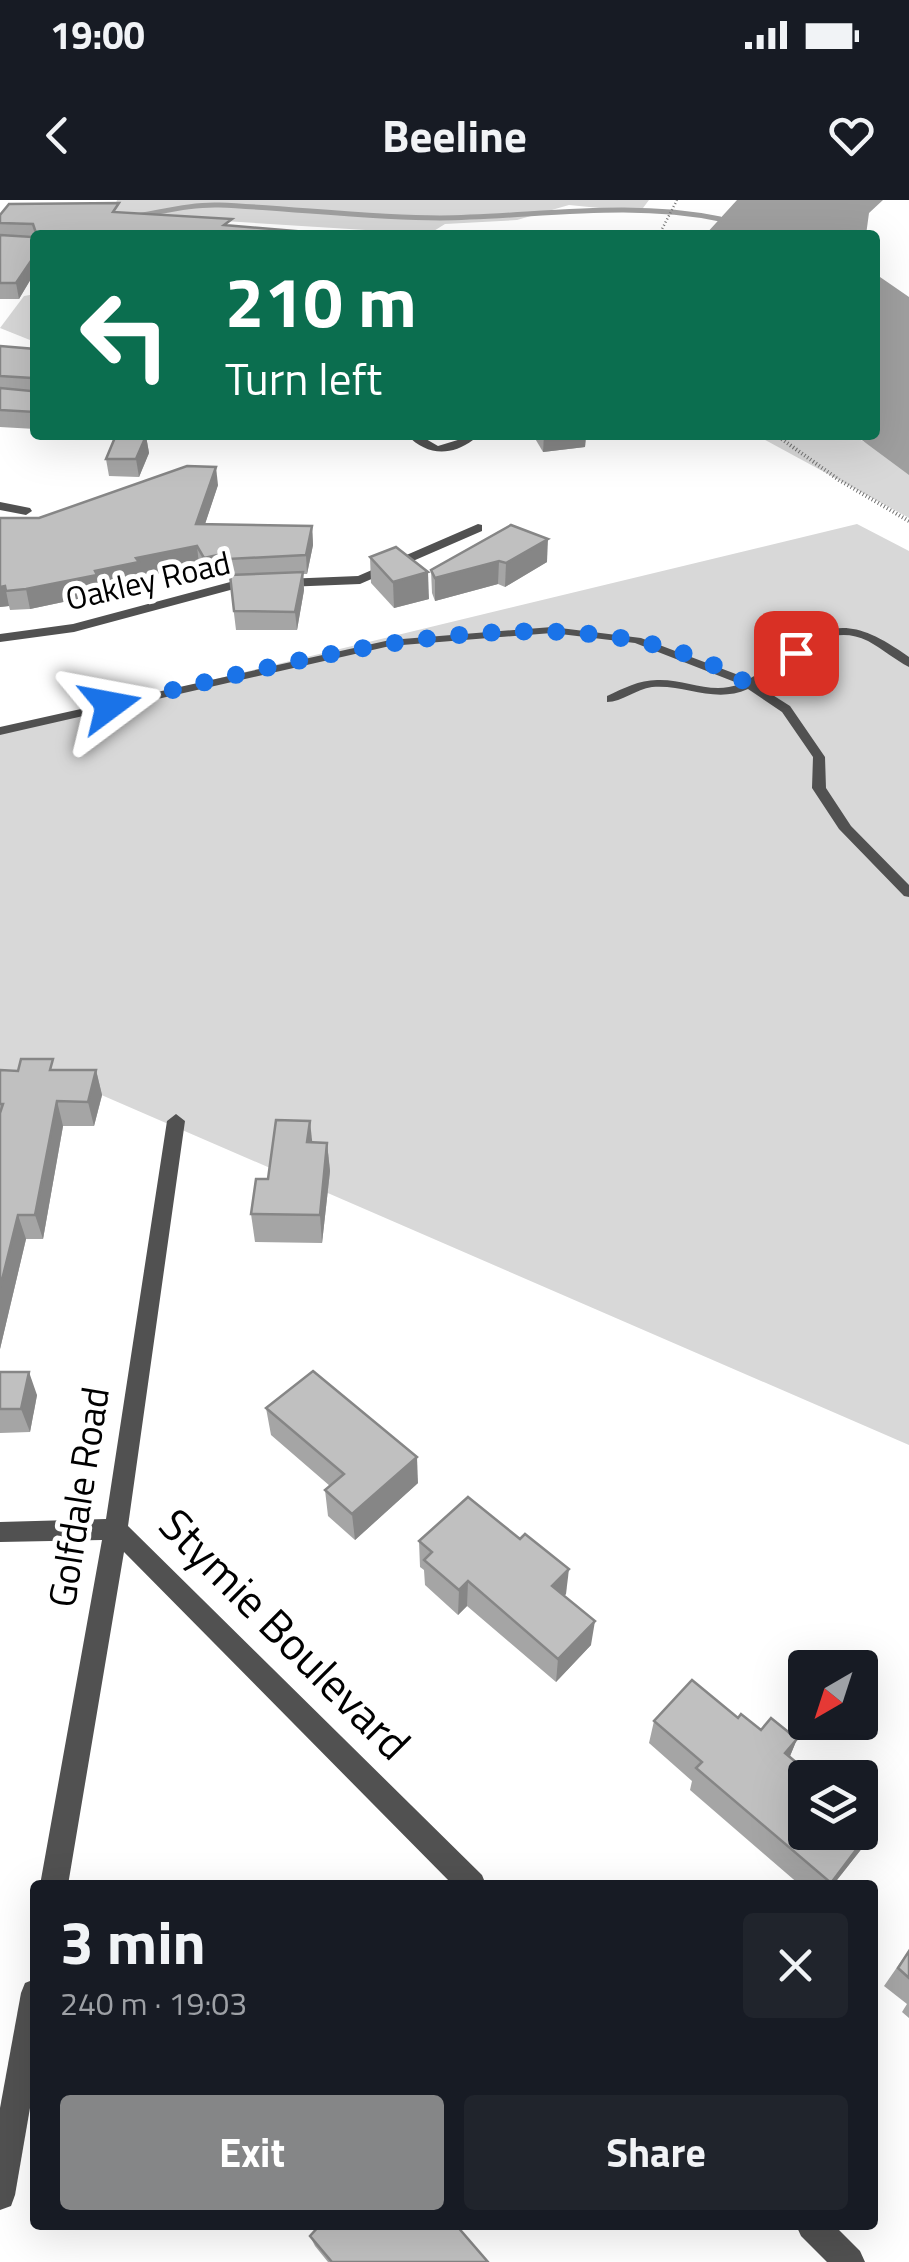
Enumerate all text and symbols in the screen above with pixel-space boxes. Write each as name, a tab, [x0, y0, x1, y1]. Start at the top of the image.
text: 19:00	[50, 6, 145, 64]
text: Beeline	[382, 101, 527, 169]
icon: back	[30, 108, 85, 163]
icon: heart	[824, 108, 879, 163]
text: 210 m	[225, 248, 417, 354]
icon: left	[60, 270, 190, 400]
text: Turn left	[225, 344, 382, 412]
street label: Oakley Road	[61, 538, 235, 622]
pin	[754, 611, 839, 696]
icon: arrive	[769, 626, 824, 681]
position arrow	[58, 653, 162, 757]
street label: Golfdale Road	[32, 1383, 124, 1611]
street label: Stymie Boulevard	[144, 1492, 427, 1775]
north arrow	[788, 1650, 878, 1740]
map controls	[788, 1650, 878, 1850]
button: layers	[788, 1760, 878, 1850]
text: 3 min	[60, 1896, 206, 1987]
button: close	[743, 1913, 848, 2018]
text: 240 m · 19:03	[60, 1979, 247, 2027]
button: Exit	[60, 2095, 444, 2210]
button: Share	[464, 2095, 848, 2210]

